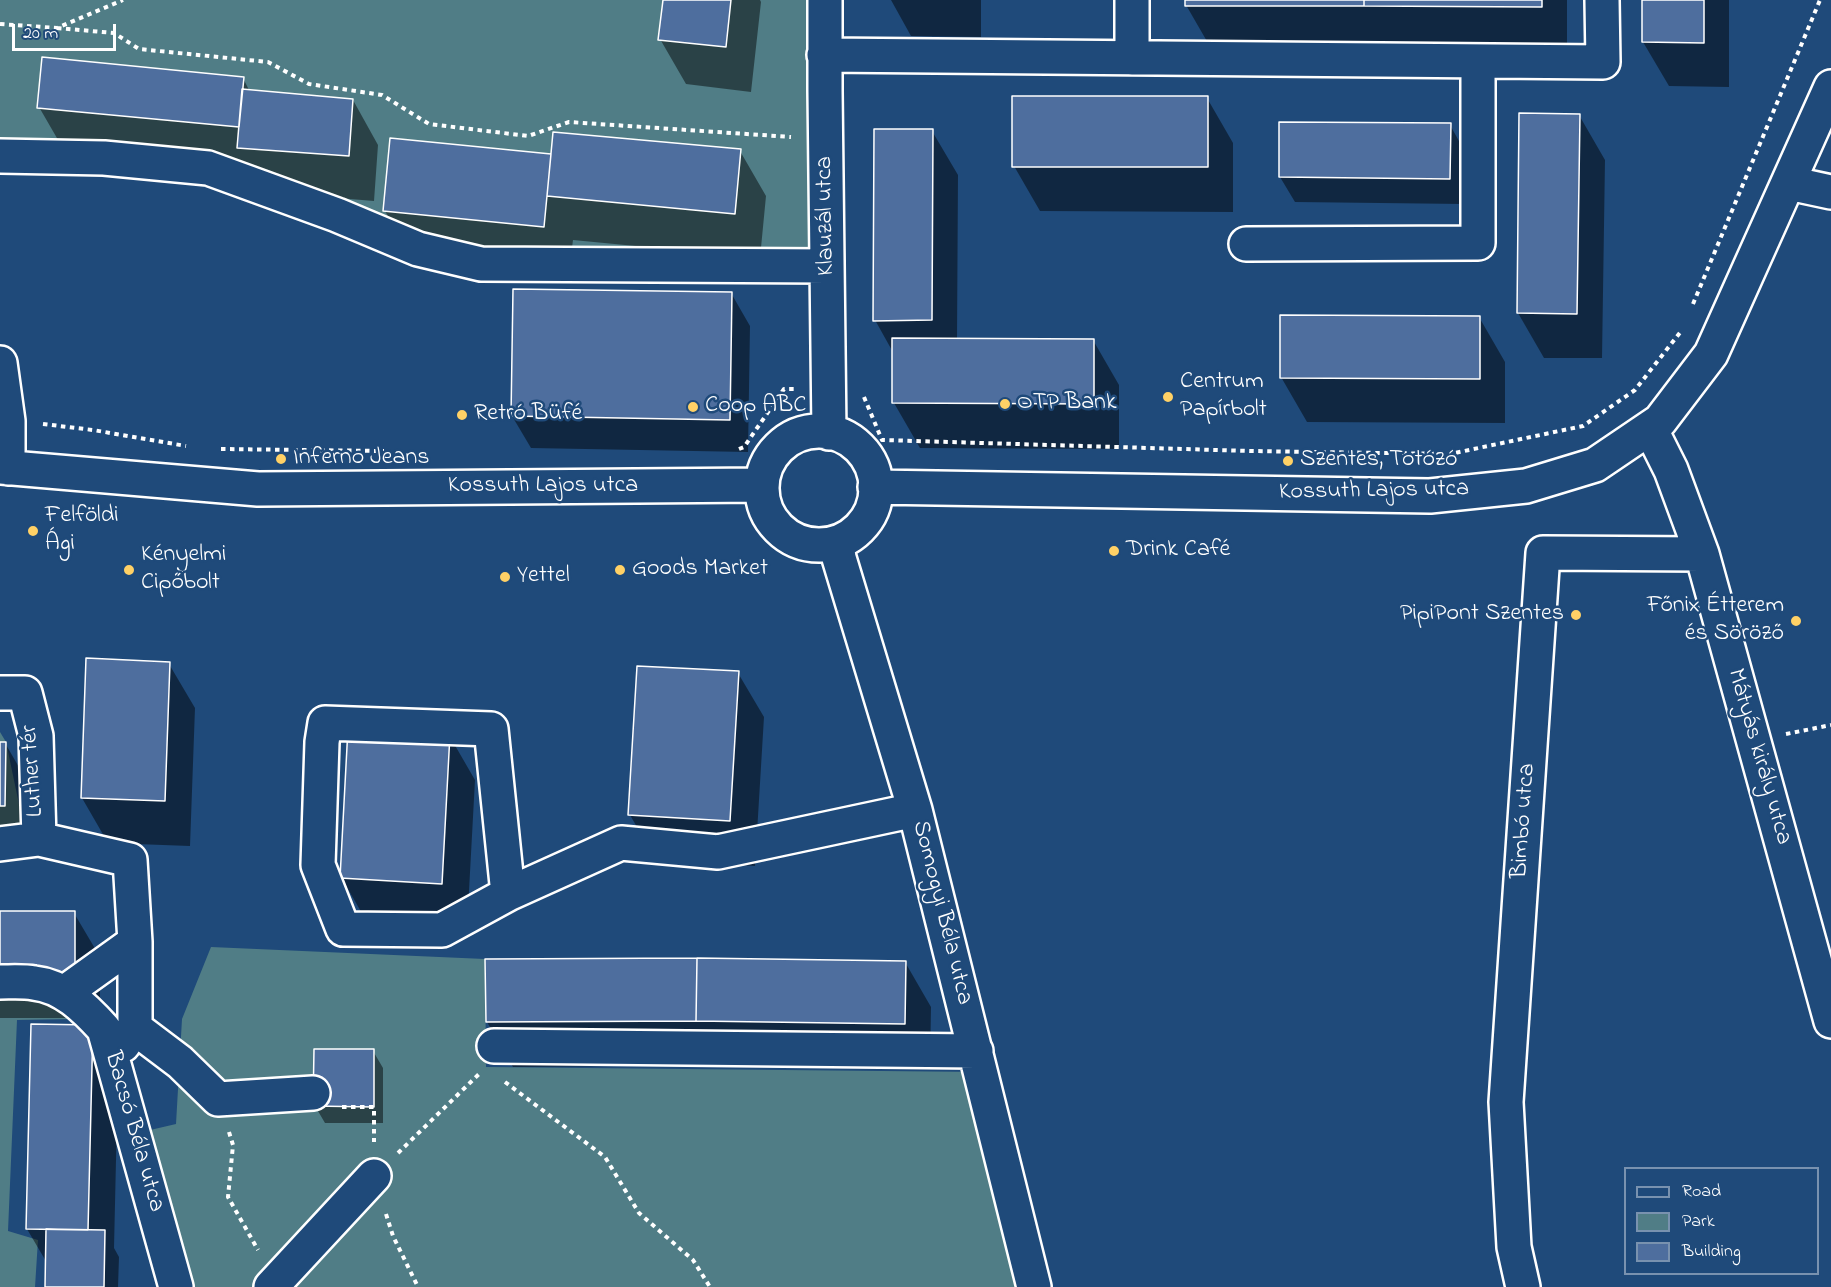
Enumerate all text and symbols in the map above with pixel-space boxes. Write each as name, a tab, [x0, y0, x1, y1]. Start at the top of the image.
scale bar	[15, 12, 118, 50]
text: 20 m	[23, 21, 58, 47]
street label: Klauzál utca	[812, 156, 842, 276]
place label: Centrum Papírbolt	[1180, 369, 1267, 425]
place label: OTP Bank	[1017, 390, 1116, 418]
marker: Centrum Papírbolt	[1161, 390, 1175, 404]
place label: Coop ABC	[705, 393, 806, 421]
marker: OTP Bank	[998, 397, 1012, 411]
marker: Coop ABC	[686, 400, 700, 414]
place label: Retró Büfé	[474, 401, 582, 429]
marker: Retró Büfé	[455, 408, 469, 422]
place label: Inferno Jeans	[293, 445, 430, 473]
place label: Szentes, Totózó	[1300, 447, 1458, 475]
marker: Inferno Jeans	[274, 452, 288, 466]
marker: Szentes, Totózó	[1281, 454, 1295, 468]
street label: Kossuth Lajos utca	[448, 473, 638, 501]
street label: Kossuth Lajos utca	[1279, 476, 1469, 508]
place label: Felföldi Ági	[45, 503, 119, 559]
marker: Felföldi Ági	[26, 524, 40, 538]
place label: Drink Café	[1126, 537, 1230, 565]
place label: Kényelmi Cipőbolt	[141, 542, 226, 598]
marker: Drink Café	[1107, 544, 1121, 558]
place label: Goods Market	[632, 556, 768, 584]
marker: Kényelmi Cipőbolt	[122, 563, 136, 577]
place label: Yettel	[517, 563, 570, 591]
marker: Goods Market	[613, 563, 627, 577]
marker: Yettel	[498, 570, 512, 584]
place label: Főnix Étterem és Söröző	[1647, 593, 1784, 649]
place label: PipiPont Szentes	[1400, 601, 1564, 629]
marker: PipiPont Szentes	[1569, 608, 1583, 622]
marker: Főnix Étterem és Söröző	[1789, 614, 1803, 628]
street label: Mátyás király utca	[1719, 666, 1797, 848]
street label: Luther tér	[16, 724, 52, 818]
street label: Bimbó utca	[1507, 762, 1543, 880]
street label: Somogyi Béla utca	[904, 818, 978, 1008]
street label: Bacsó Béla utca	[96, 1048, 170, 1216]
legend	[1624, 1167, 1819, 1275]
text: Road	[1682, 1179, 1721, 1205]
text: Park	[1682, 1209, 1715, 1235]
text: Building	[1682, 1239, 1741, 1265]

